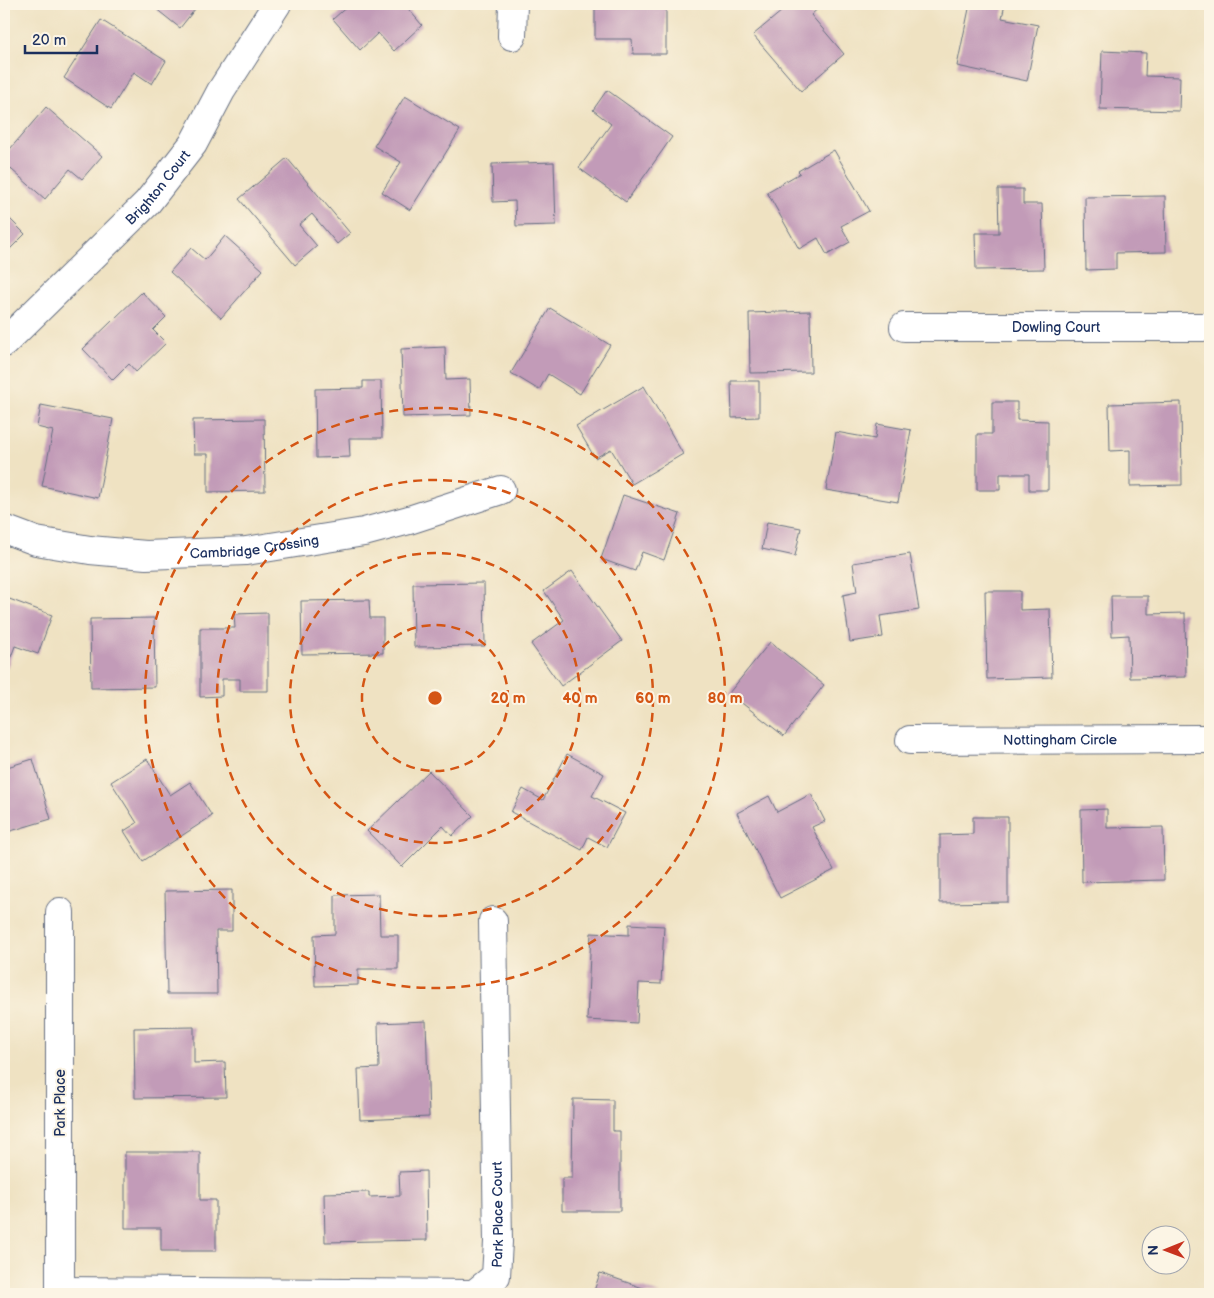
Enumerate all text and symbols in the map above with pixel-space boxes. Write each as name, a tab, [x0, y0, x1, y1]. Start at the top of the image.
scale bar	[25, 22, 98, 54]
text: 20 m	[32, 31, 66, 50]
street label: Brighton Court	[122, 146, 195, 229]
street label: Dowling Court	[1012, 319, 1101, 336]
street label: Cambridge Crossing	[190, 531, 320, 562]
centre of rings	[426, 689, 444, 707]
text: 20 m	[491, 689, 526, 708]
text: 40 m	[562, 689, 598, 708]
text: 60 m	[635, 689, 671, 708]
text: 80 m	[707, 689, 743, 708]
street label: Nottingham Circle	[1003, 731, 1117, 749]
street label: Park Place	[52, 1069, 69, 1137]
street label: Park Place Court	[489, 1160, 507, 1268]
north arrow	[1142, 1226, 1192, 1276]
text: N	[1145, 1245, 1162, 1256]

